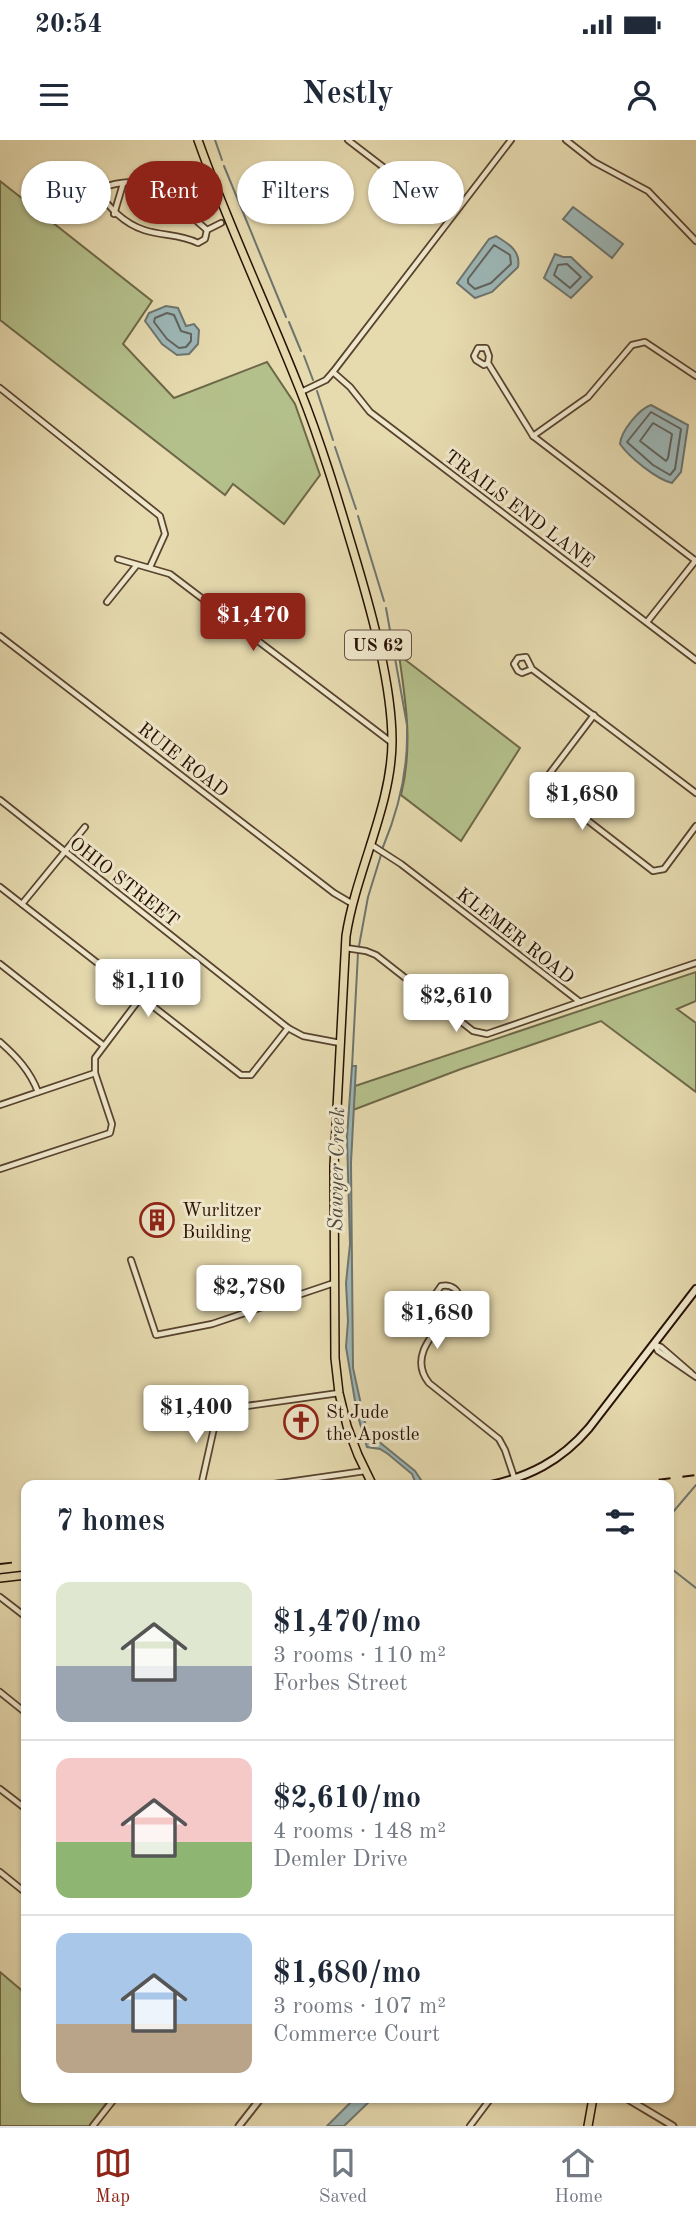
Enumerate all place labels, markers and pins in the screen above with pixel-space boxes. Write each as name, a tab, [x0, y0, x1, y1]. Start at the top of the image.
pin: $1,470	[196, 594, 310, 653]
pin: $1,680	[525, 772, 639, 832]
pin: $1,110	[91, 960, 205, 1019]
pin: $2,610	[399, 974, 513, 1034]
building icon: Wurlitzer Building	[138, 1201, 176, 1239]
place label: Wurlitzer Building	[182, 1202, 261, 1243]
pin: $2,780	[192, 1266, 306, 1325]
pin: $1,680	[380, 1292, 494, 1351]
pin: $1,400	[139, 1386, 253, 1445]
church icon: St Jude the Apostle	[282, 1403, 320, 1441]
place label: St Jude the Apostle	[326, 1404, 420, 1445]

